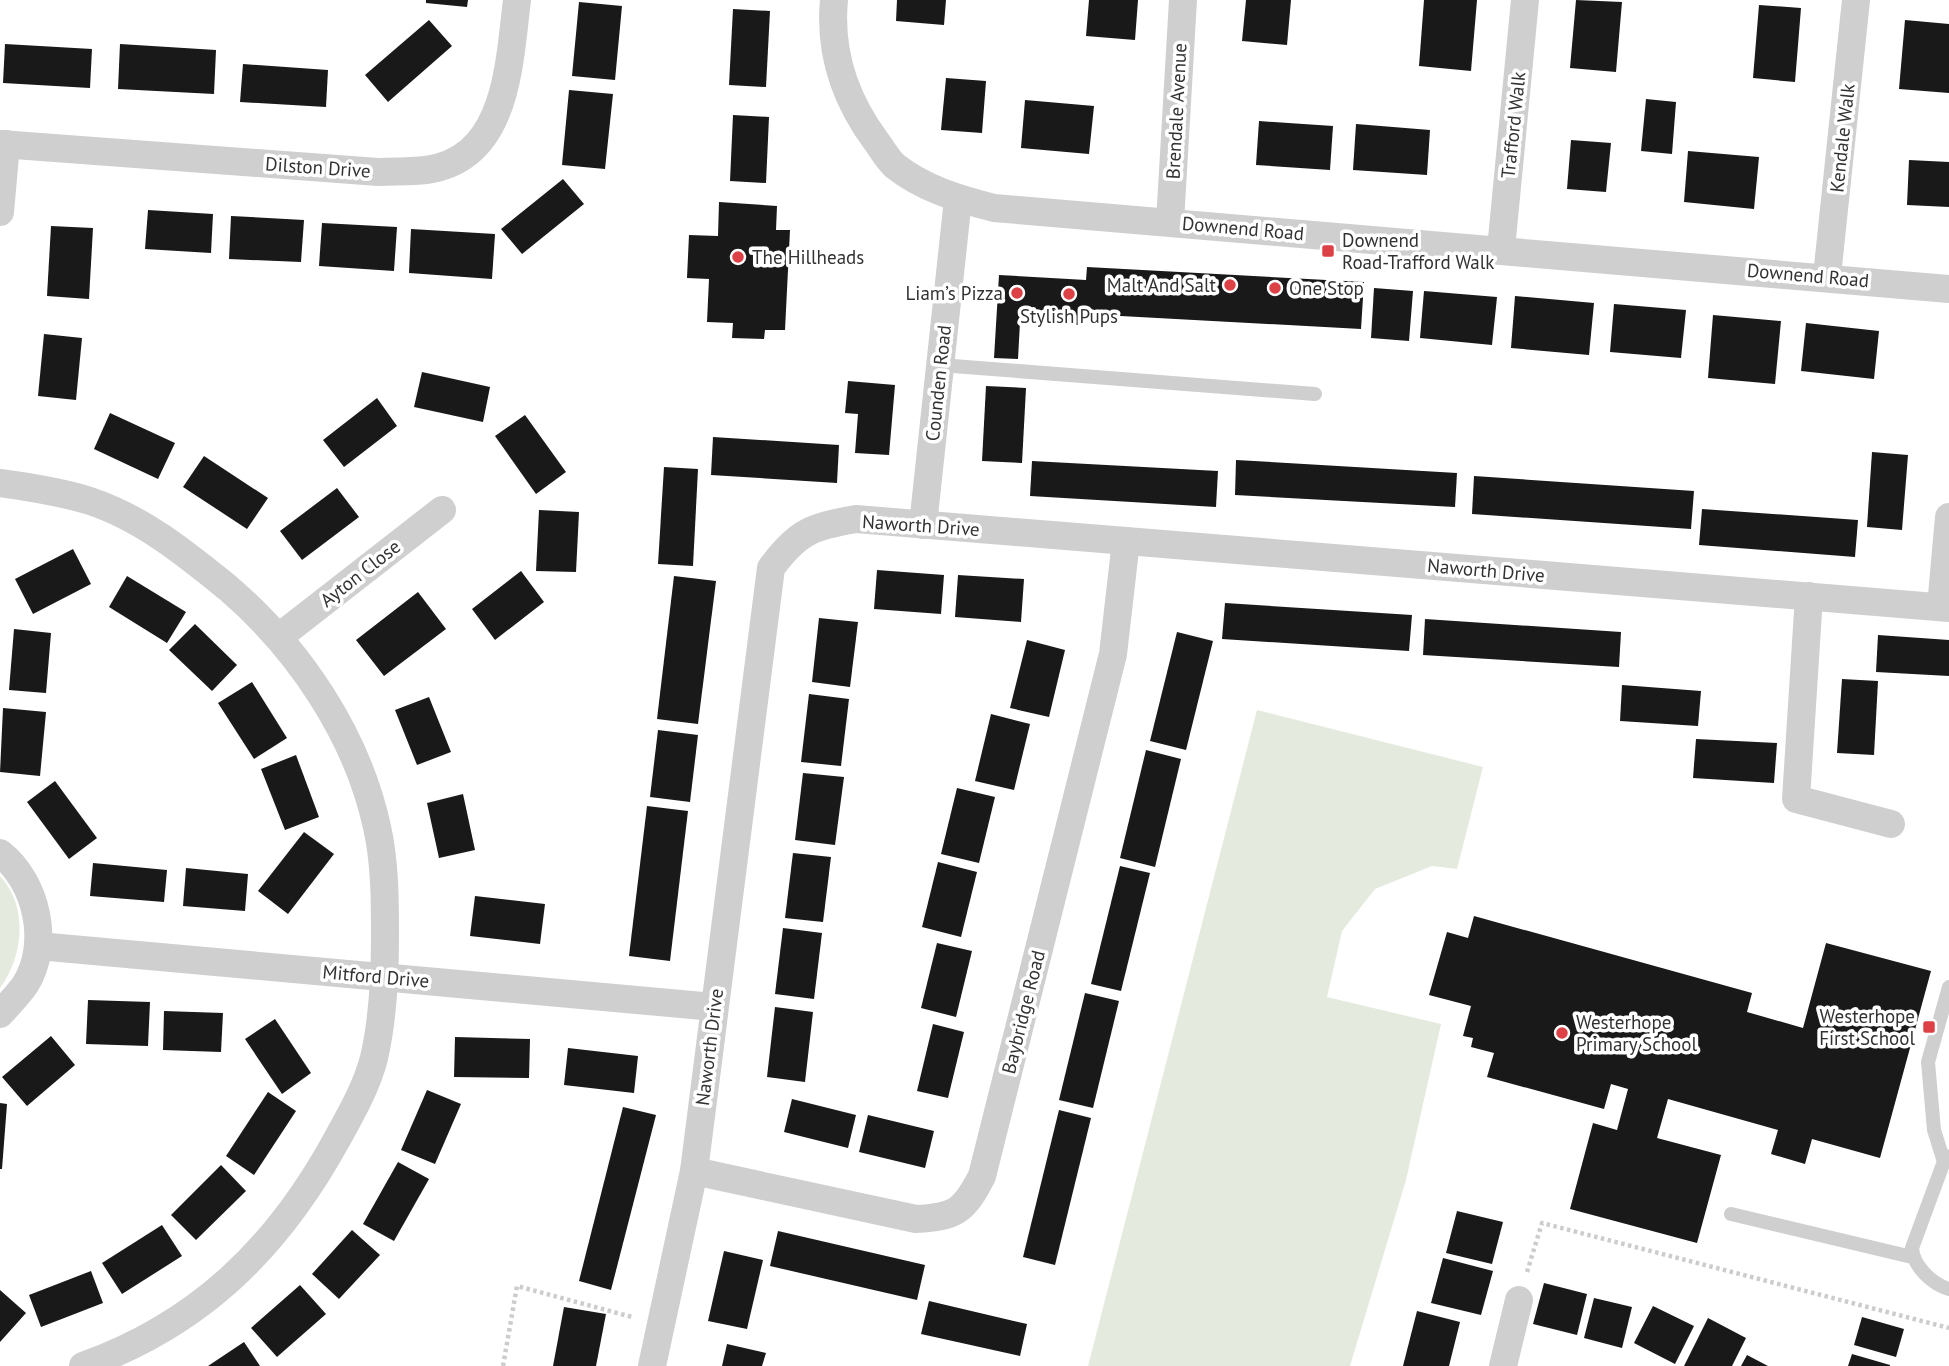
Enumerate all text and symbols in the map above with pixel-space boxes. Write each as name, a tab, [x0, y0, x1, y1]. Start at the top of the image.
street label: Brendale Avenue	[1160, 42, 1192, 180]
street label: Trafford Walk	[1495, 71, 1531, 179]
street label: Kendale Walk	[1824, 82, 1860, 194]
street label: Dilston Drive	[265, 151, 371, 183]
street label: Downend Road	[1181, 211, 1305, 245]
place label: Downend Road-Trafford Walk	[1342, 228, 1494, 274]
marker: Downend Road-Trafford Walk	[1320, 243, 1336, 259]
place label: The Hillheads	[752, 245, 864, 269]
marker: The Hillheads	[730, 249, 746, 265]
street label: Downend Road	[1746, 258, 1870, 292]
place label: Malt And Salt	[1107, 273, 1217, 297]
place label: One Stop	[1289, 276, 1364, 300]
marker: Malt And Salt	[1222, 277, 1238, 293]
marker: One Stop	[1267, 280, 1283, 296]
place label: Liam’s Pizza	[906, 281, 1003, 305]
marker: Liam’s Pizza	[1009, 285, 1025, 301]
marker: Stylish Pups	[1061, 286, 1077, 302]
place label: Stylish Pups	[1020, 304, 1118, 328]
street label: Counden Road	[920, 324, 956, 442]
street label: Naworth Drive	[861, 509, 981, 541]
street label: Ayton Close	[315, 534, 405, 612]
street label: Naworth Drive	[1426, 553, 1546, 587]
street label: Baybridge Road	[996, 948, 1050, 1076]
street label: Mitford Drive	[322, 959, 430, 993]
street label: Naworth Drive	[690, 987, 728, 1107]
place label: Westerhope First School	[1819, 1004, 1915, 1050]
place label: Westerhope Primary School	[1576, 1010, 1697, 1056]
marker: Westerhope First School	[1921, 1019, 1937, 1035]
marker: Westerhope Primary School	[1554, 1025, 1570, 1041]

